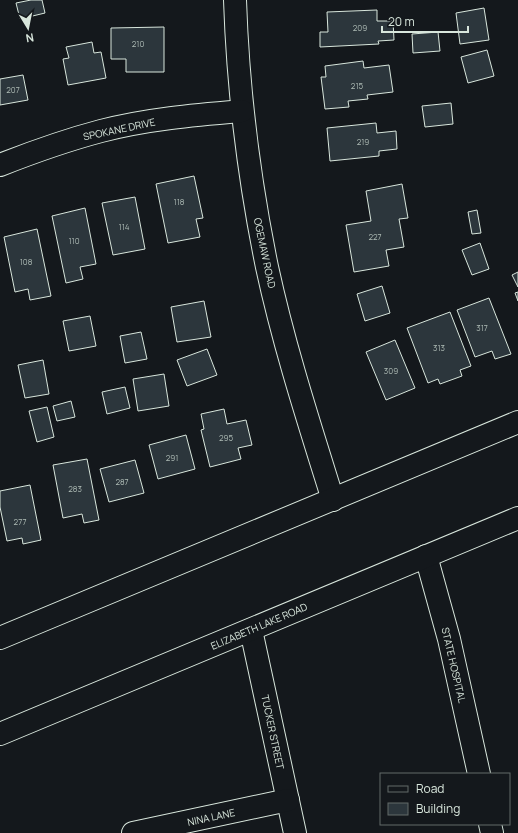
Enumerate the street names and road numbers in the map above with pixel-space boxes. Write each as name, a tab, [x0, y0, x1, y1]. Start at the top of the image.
street label: SPOKANE DRIVE	[82, 114, 157, 143]
street label: OGEMAW ROAD	[251, 216, 279, 290]
street label: ELIZABETH LAKE ROAD	[209, 599, 310, 653]
street label: STATE HOSPITAL	[438, 626, 470, 704]
street label: TUCKER STREET	[258, 693, 288, 771]
street label: NINA LANE	[186, 805, 236, 829]

